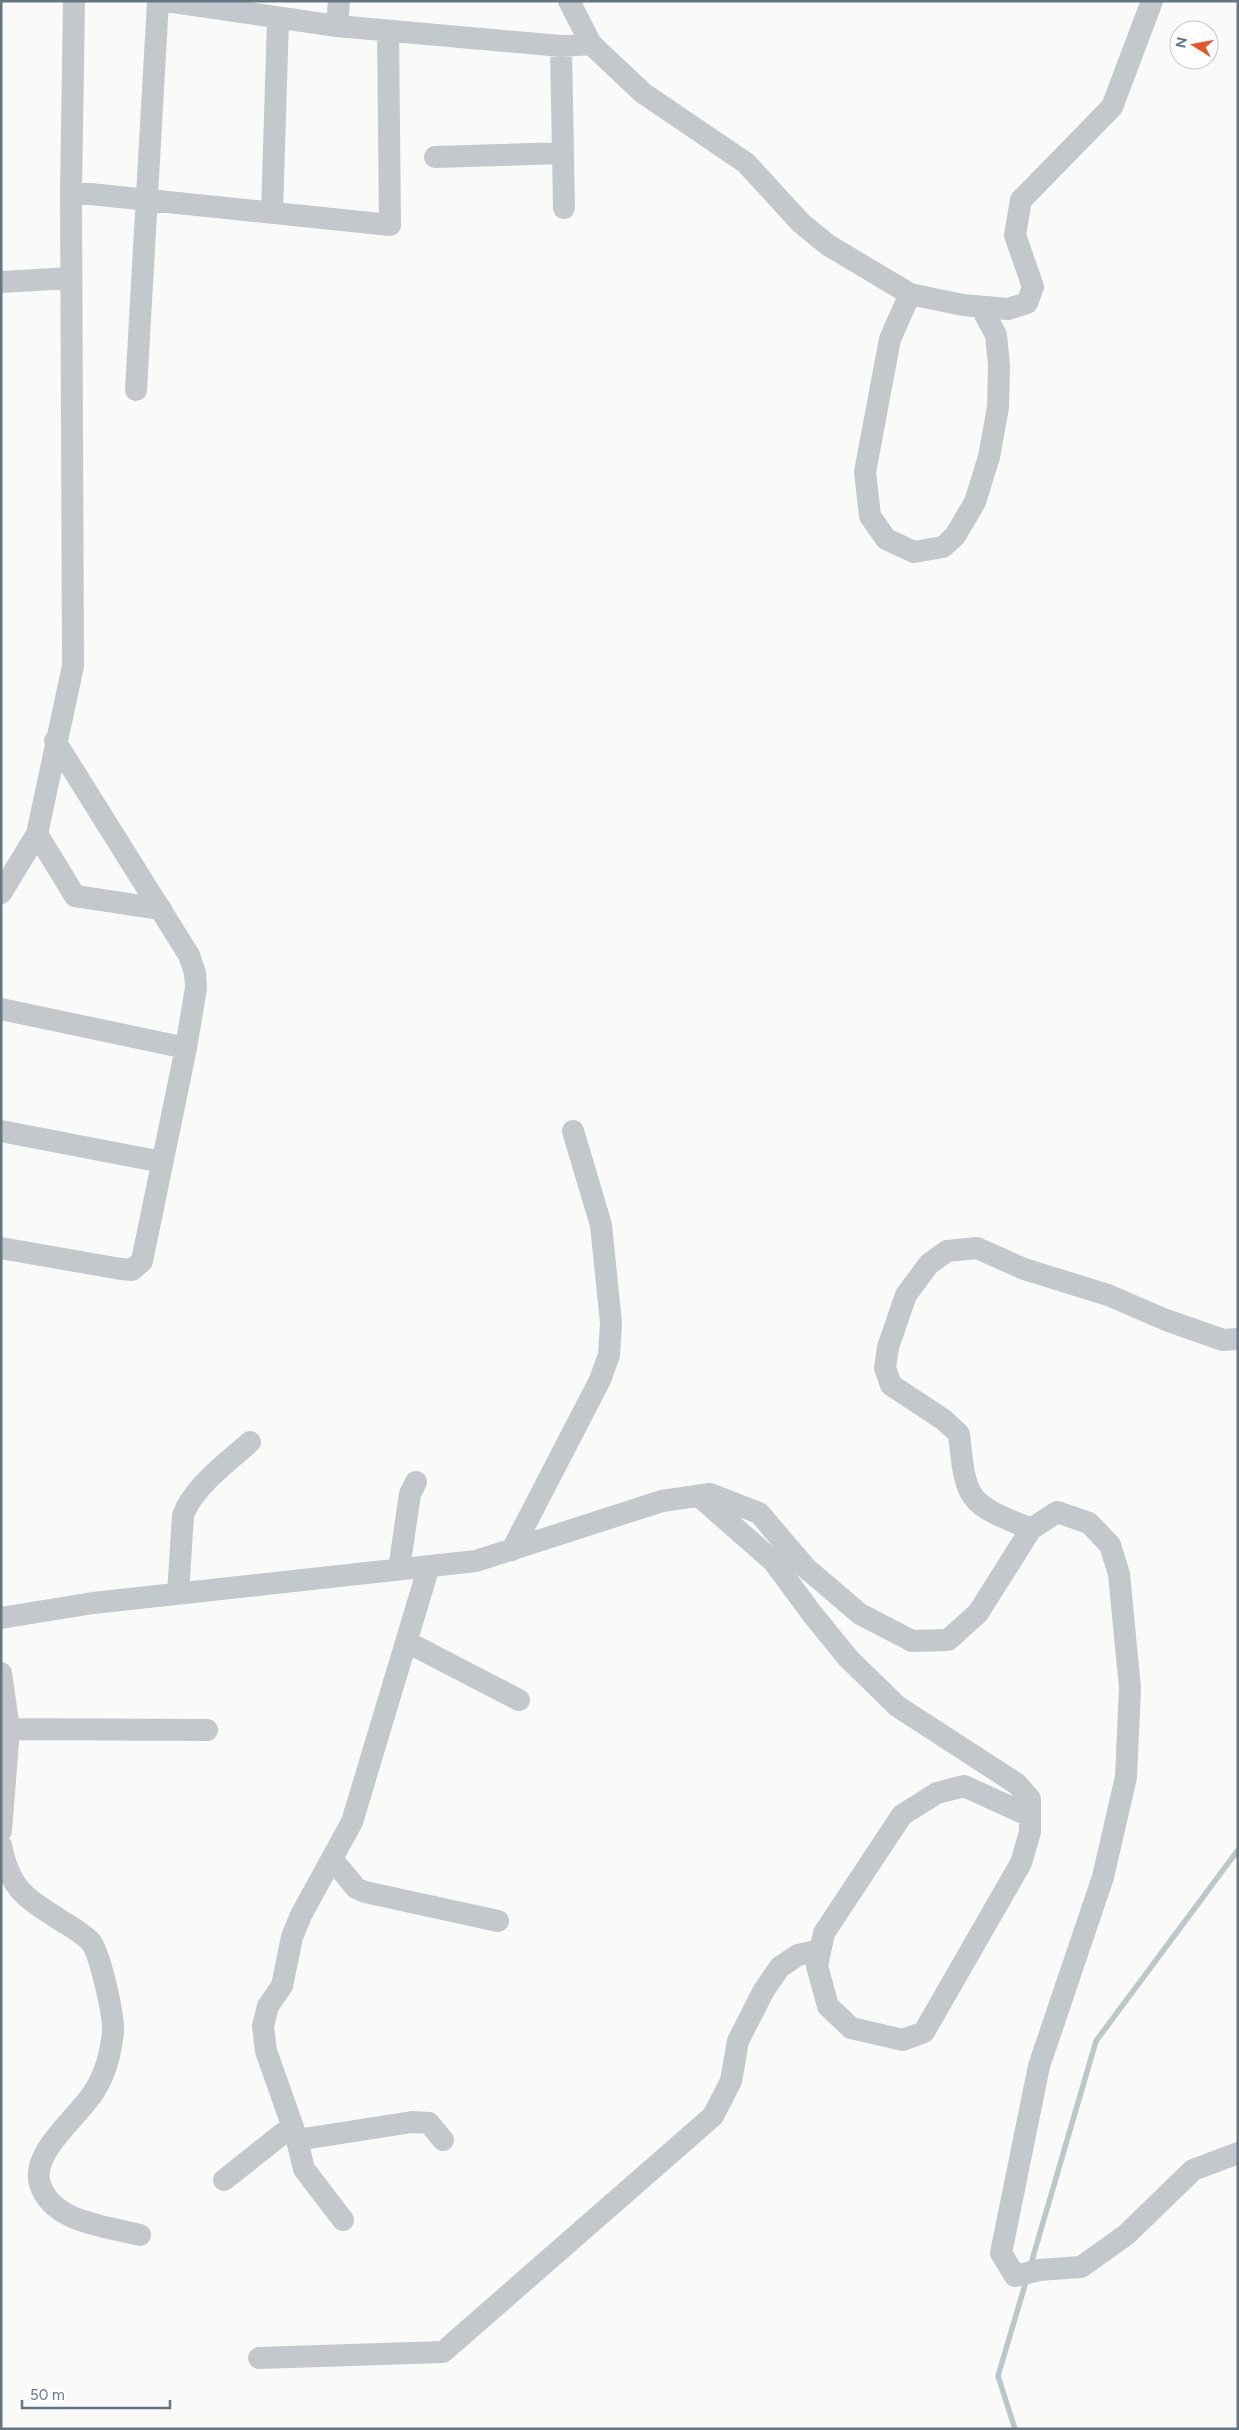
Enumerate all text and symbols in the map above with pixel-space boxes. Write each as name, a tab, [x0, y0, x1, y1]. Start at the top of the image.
north arrow	[1169, 20, 1219, 70]
text: N	[1172, 36, 1191, 50]
scale bar	[22, 2378, 170, 2410]
text: 50 m	[30, 2386, 65, 2404]

